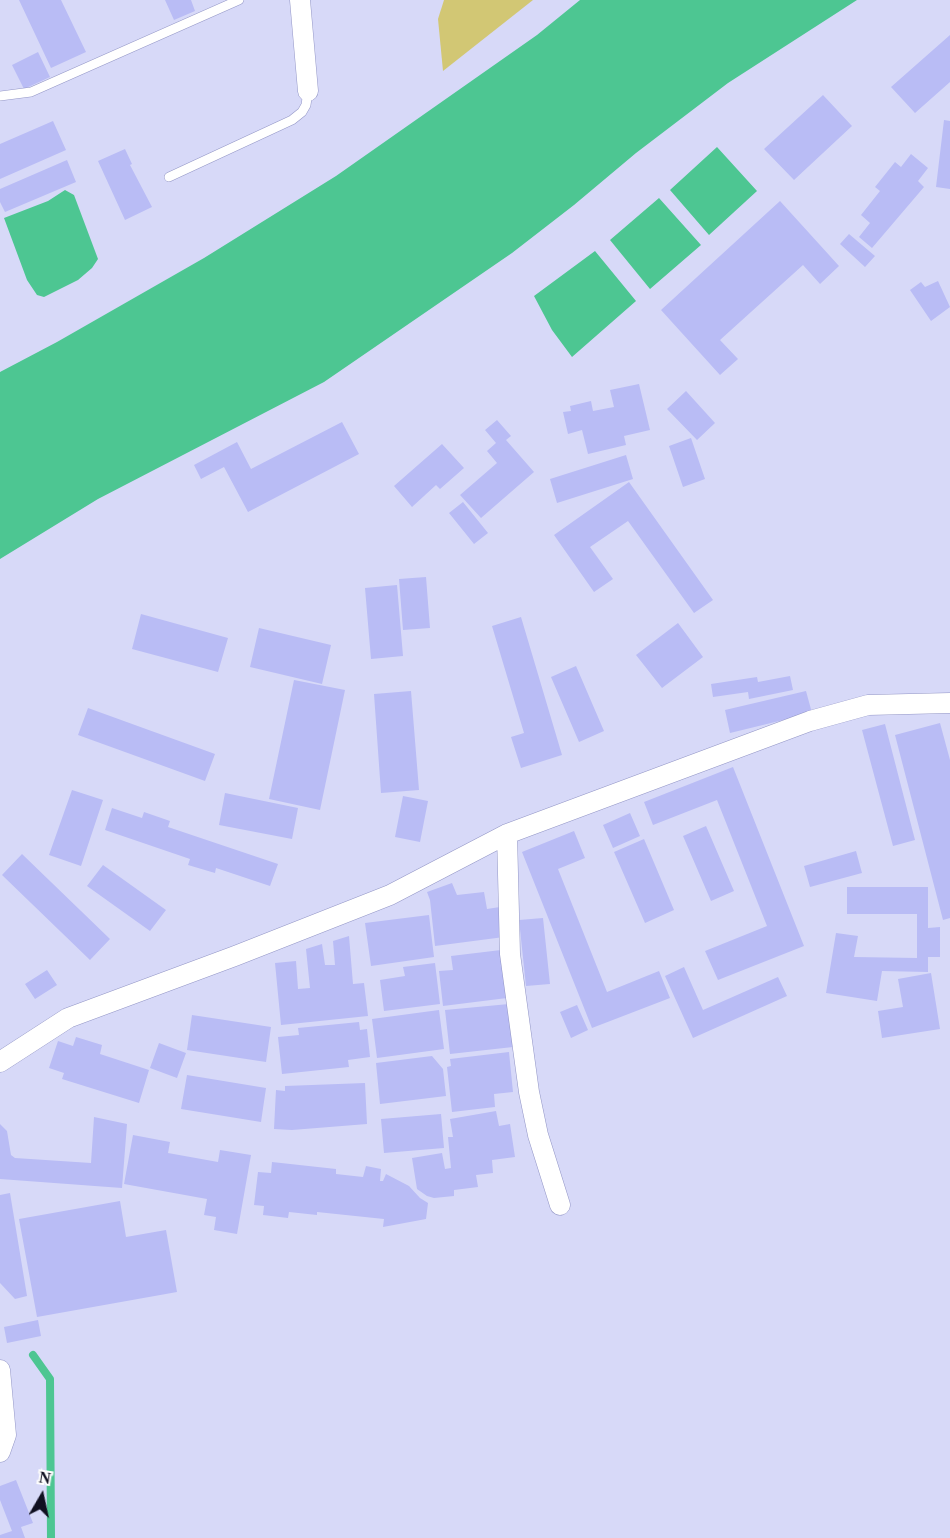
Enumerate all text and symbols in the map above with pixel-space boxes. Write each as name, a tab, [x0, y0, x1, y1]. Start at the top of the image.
north arrow	[12, 1466, 72, 1526]
text: N	[38, 1468, 52, 1487]

